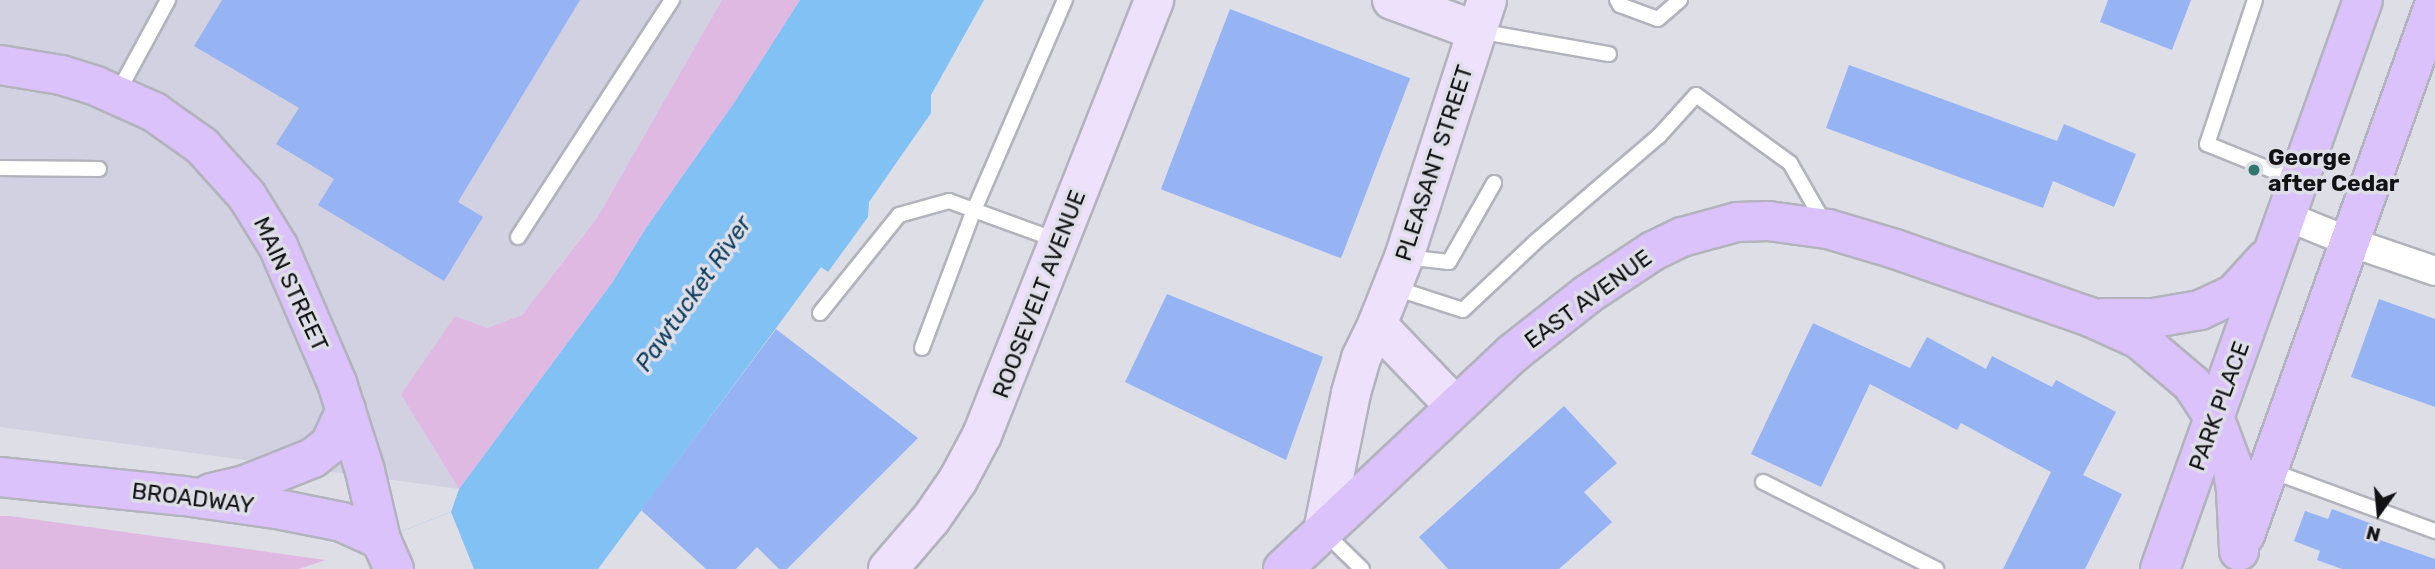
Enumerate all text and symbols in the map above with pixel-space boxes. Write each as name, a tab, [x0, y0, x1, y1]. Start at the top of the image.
street label: PLEASANT STREET	[1389, 61, 1479, 265]
place label: George after Cedar	[2268, 143, 2400, 197]
marker: George after Cedar	[2246, 162, 2262, 178]
street label: ROOSEVELT AVENUE	[986, 186, 1092, 402]
water label: Pawtucket River	[630, 211, 758, 377]
street label: MAIN STREET	[248, 212, 334, 356]
street label: EAST AVENUE	[1519, 243, 1657, 355]
street label: PARK PLACE	[2183, 337, 2255, 475]
street label: BROADWAY	[130, 477, 256, 519]
north arrow	[2344, 478, 2414, 548]
text: N	[2364, 521, 2383, 547]

